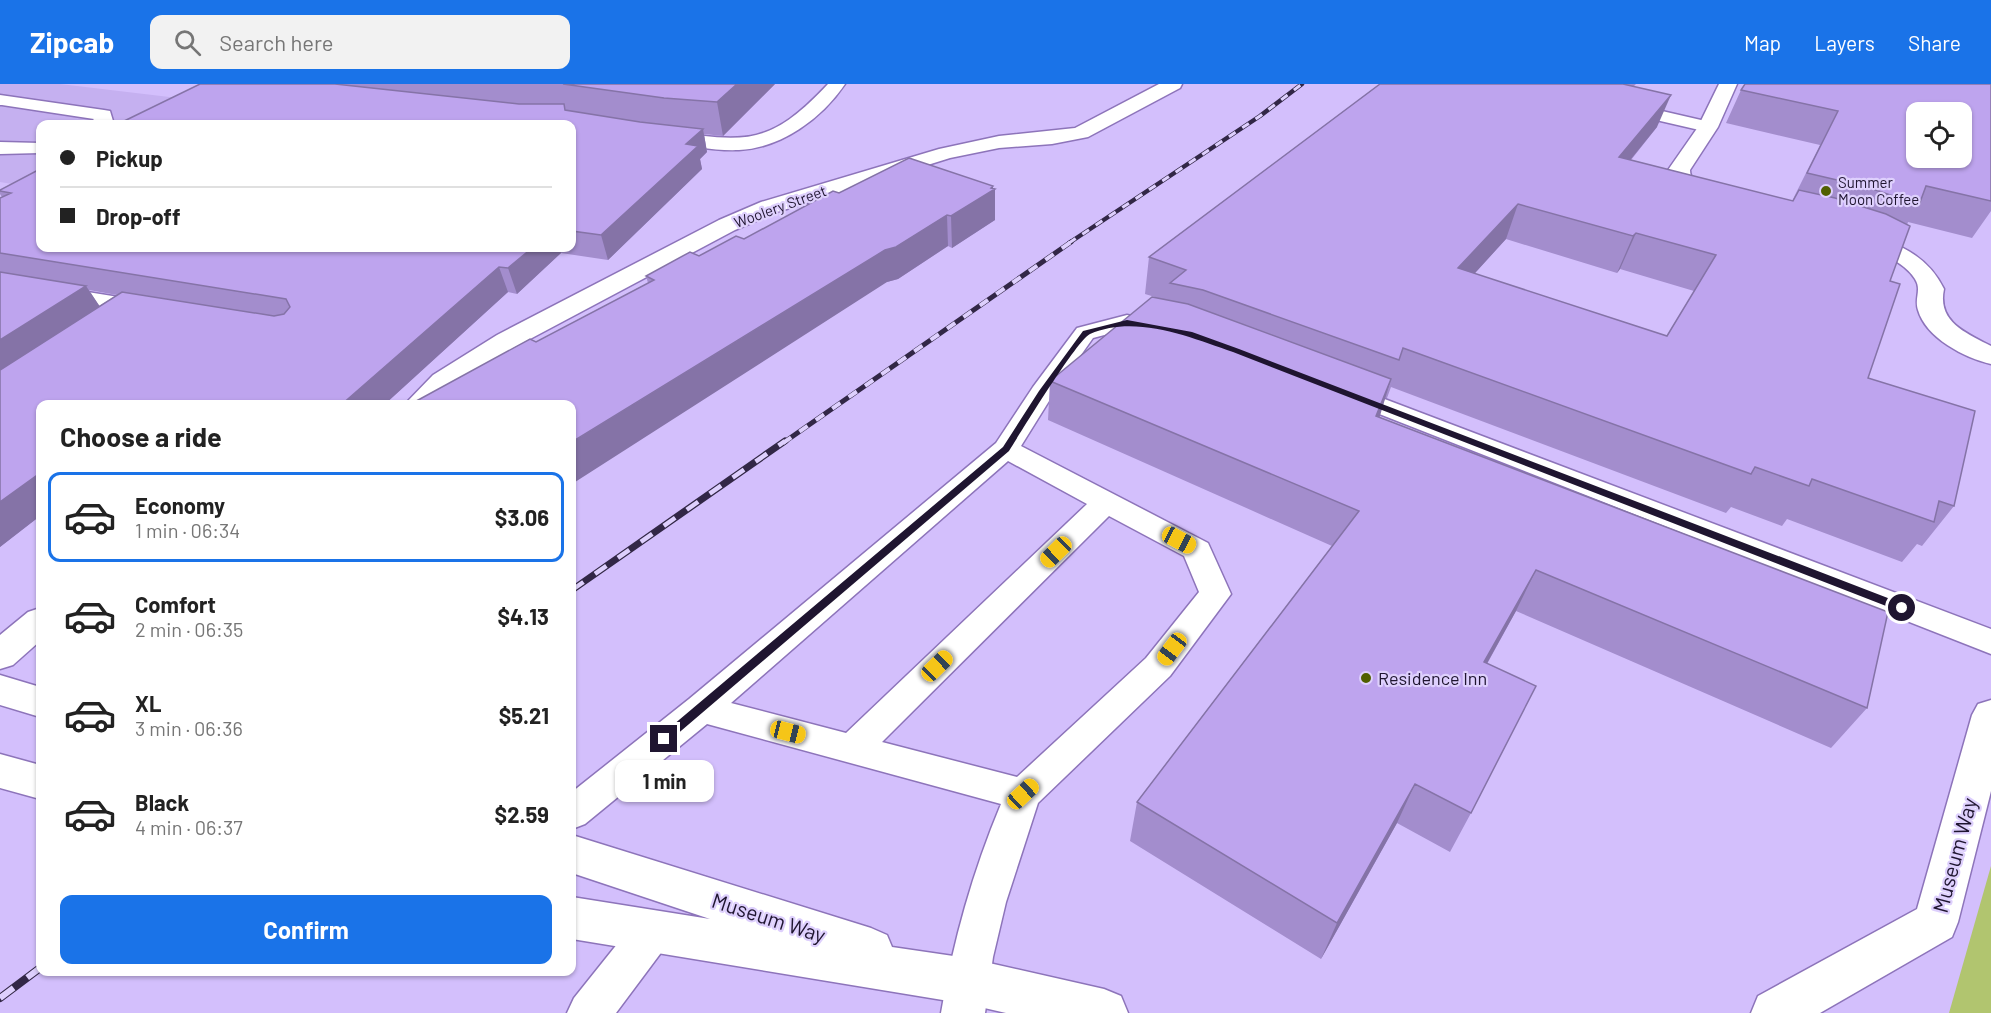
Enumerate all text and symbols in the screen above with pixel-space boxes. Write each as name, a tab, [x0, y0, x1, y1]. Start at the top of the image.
search box	[150, 15, 570, 69]
text: Zipcab	[30, 25, 114, 59]
icon: search	[171, 26, 204, 59]
text: Search here	[219, 29, 334, 55]
text: Map	[1744, 30, 1781, 55]
text: Layers	[1814, 30, 1875, 55]
text: Share	[1908, 30, 1961, 55]
map controls	[1906, 102, 1972, 168]
button: locate	[1906, 102, 1972, 168]
text: Pickup	[96, 145, 163, 171]
place label: Summer Moon Coffee	[1838, 173, 1919, 208]
street label: Woolery Street	[731, 181, 829, 231]
marker: Summer Moon Coffee	[1819, 184, 1833, 198]
text: Drop-off	[96, 203, 180, 229]
text: Choose a ride	[60, 420, 222, 452]
icon: car	[63, 490, 117, 544]
text: Economy	[135, 492, 225, 518]
text: $3.06	[495, 504, 549, 530]
text: 1 min · 06:34	[135, 518, 240, 542]
car	[1159, 524, 1199, 556]
car	[1037, 533, 1075, 571]
icon: car	[63, 589, 117, 643]
text: Comfort	[135, 591, 216, 617]
route start	[1888, 594, 1915, 621]
text: $4.13	[497, 603, 549, 629]
text: 2 min · 06:35	[135, 617, 243, 641]
car	[1154, 629, 1190, 669]
car	[918, 647, 956, 685]
place label: Residence Inn	[1378, 667, 1487, 689]
marker: Residence Inn	[1359, 671, 1373, 685]
icon: car	[63, 688, 117, 742]
text: XL	[135, 690, 161, 716]
text: $5.21	[499, 702, 549, 728]
text: 3 min · 06:36	[135, 716, 243, 740]
car	[768, 719, 808, 745]
route end	[650, 725, 677, 752]
callout: 1 min	[614, 760, 714, 802]
text: 1 min	[643, 769, 686, 793]
car	[1004, 775, 1042, 813]
icon: car	[63, 787, 117, 841]
text: Black	[135, 789, 189, 815]
street label: Museum Way	[1927, 794, 1981, 915]
text: $2.59	[495, 801, 549, 827]
text: 4 min · 06:37	[135, 815, 243, 839]
street label: Museum Way	[709, 887, 829, 947]
button: Confirm	[60, 895, 552, 964]

